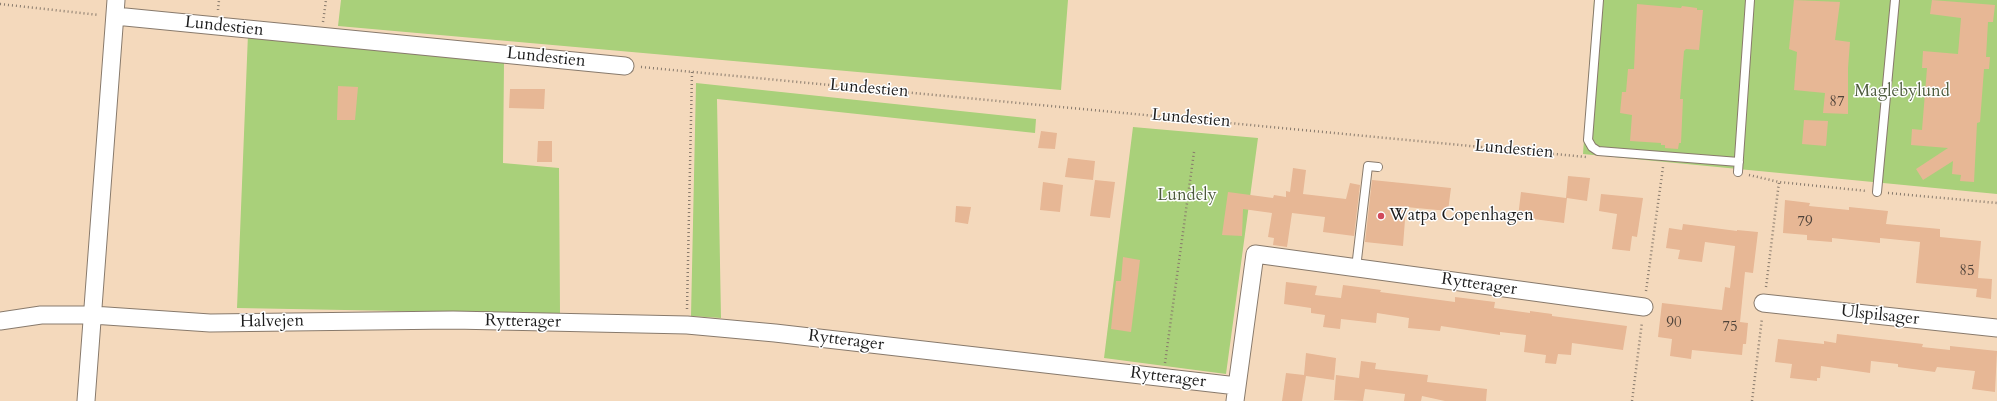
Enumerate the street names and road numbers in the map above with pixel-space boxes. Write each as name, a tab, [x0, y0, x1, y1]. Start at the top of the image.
street label: Lundestien	[184, 13, 264, 41]
street label: Lundestien	[506, 44, 586, 72]
street label: Lundestien	[829, 75, 909, 103]
street label: Lundestien	[1151, 105, 1231, 133]
street label: Lundestien	[1474, 136, 1554, 164]
street label: Rytterager	[1440, 270, 1518, 300]
street label: Ulspilsager	[1840, 302, 1920, 330]
street label: Halvejen	[240, 311, 304, 333]
street label: Rytterager	[485, 311, 561, 333]
street label: Rytterager	[807, 326, 885, 356]
street label: Rytterager	[1129, 363, 1207, 393]

